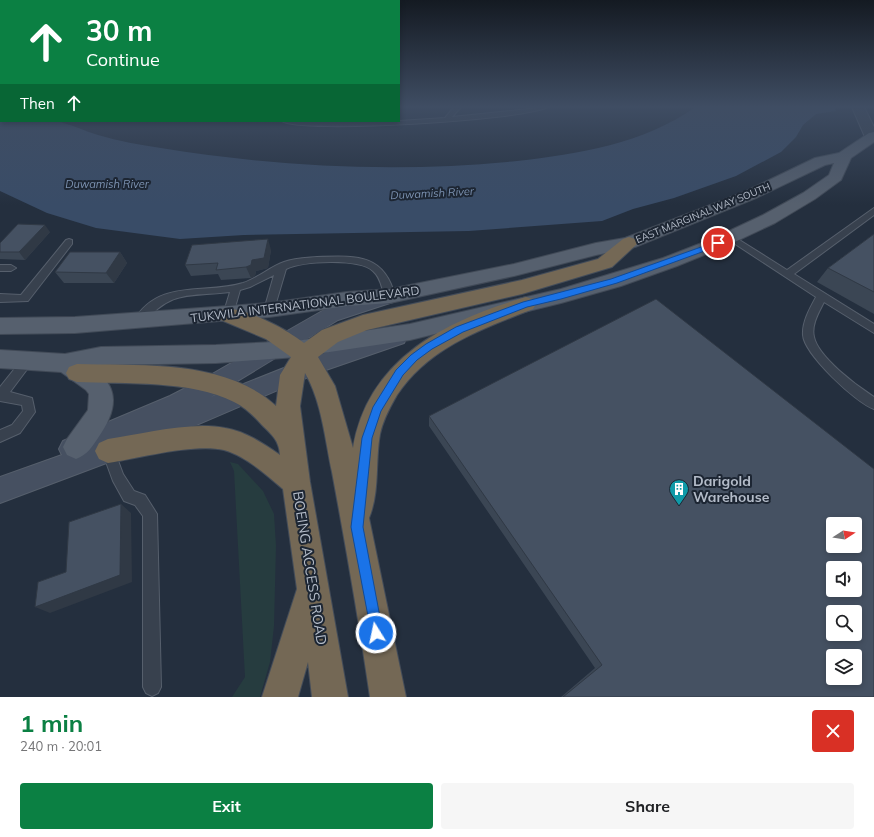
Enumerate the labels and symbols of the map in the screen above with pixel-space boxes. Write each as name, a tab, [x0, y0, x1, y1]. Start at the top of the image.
water label: Duwamish River	[65, 177, 150, 191]
street label: EAST MARGINAL WAY SOUTH	[634, 180, 772, 246]
water label: Duwamish River	[390, 184, 475, 202]
pin	[701, 226, 735, 260]
street label: TUKWILA INTERNATIONAL BOULEVARD	[190, 283, 420, 325]
place label: Darigold Warehouse	[693, 472, 770, 506]
building icon: Darigold Warehouse	[668, 478, 690, 506]
street label: BOEING ACCESS ROAD	[289, 490, 331, 646]
north arrow	[826, 517, 862, 553]
position arrow	[355, 612, 397, 654]

